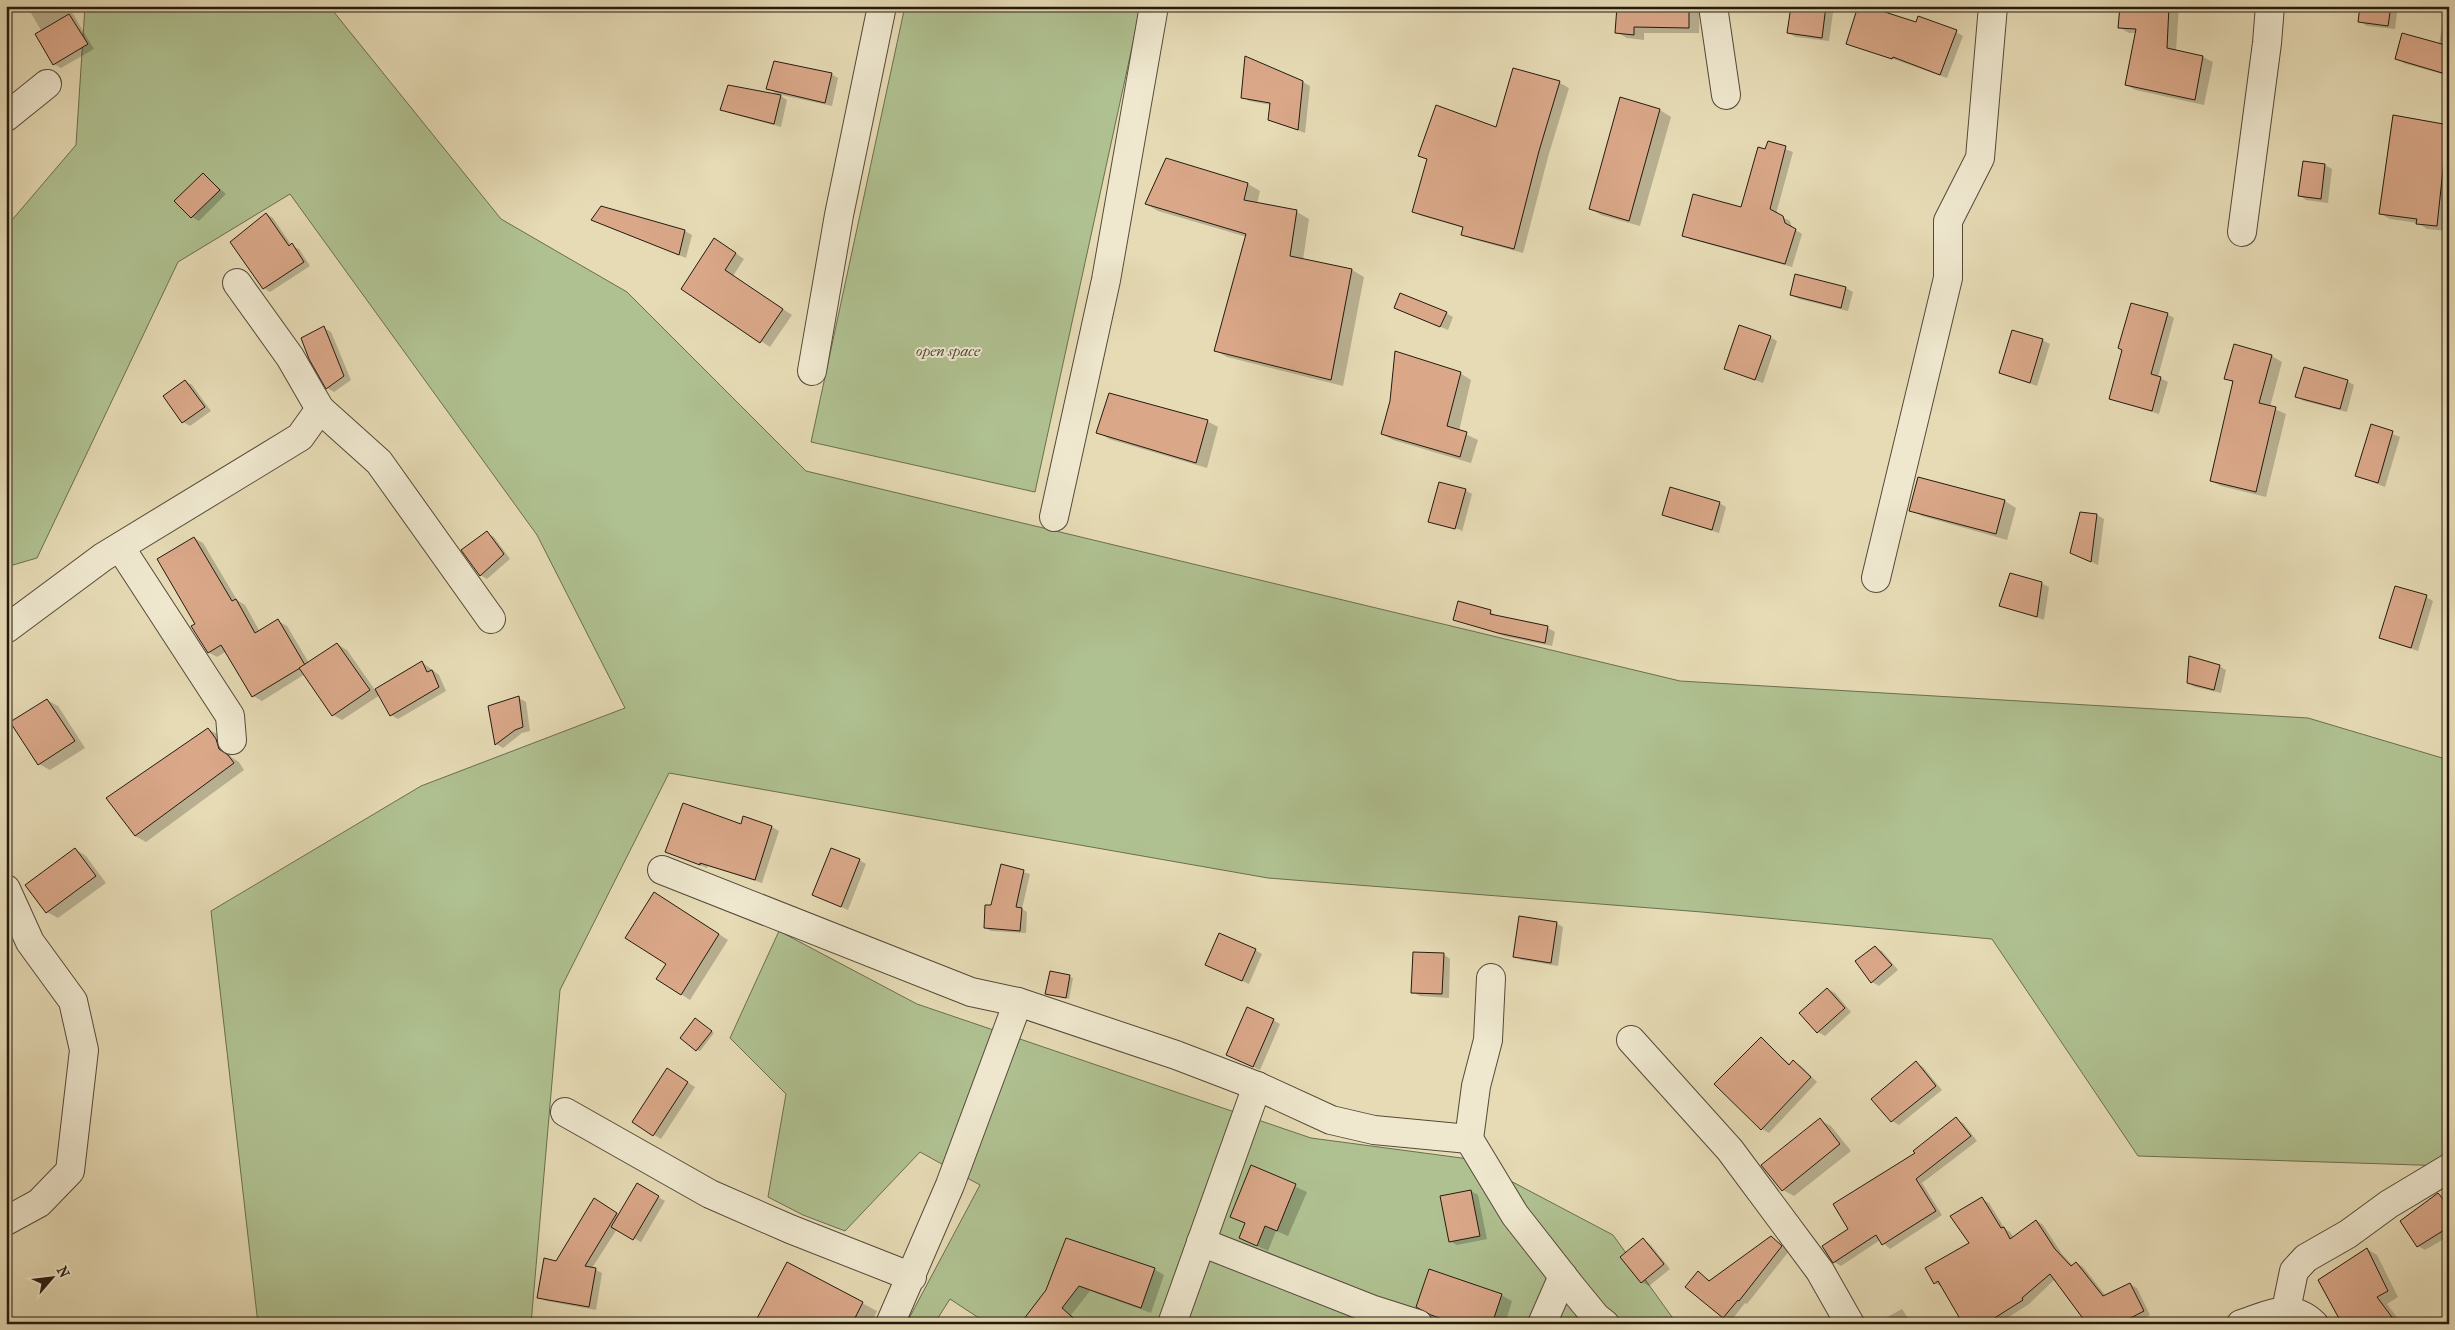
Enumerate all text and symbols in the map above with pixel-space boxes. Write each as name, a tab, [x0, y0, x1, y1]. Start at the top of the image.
park label: open space	[916, 342, 981, 360]
north arrow	[28, 1252, 78, 1302]
text: N	[53, 1263, 73, 1281]

